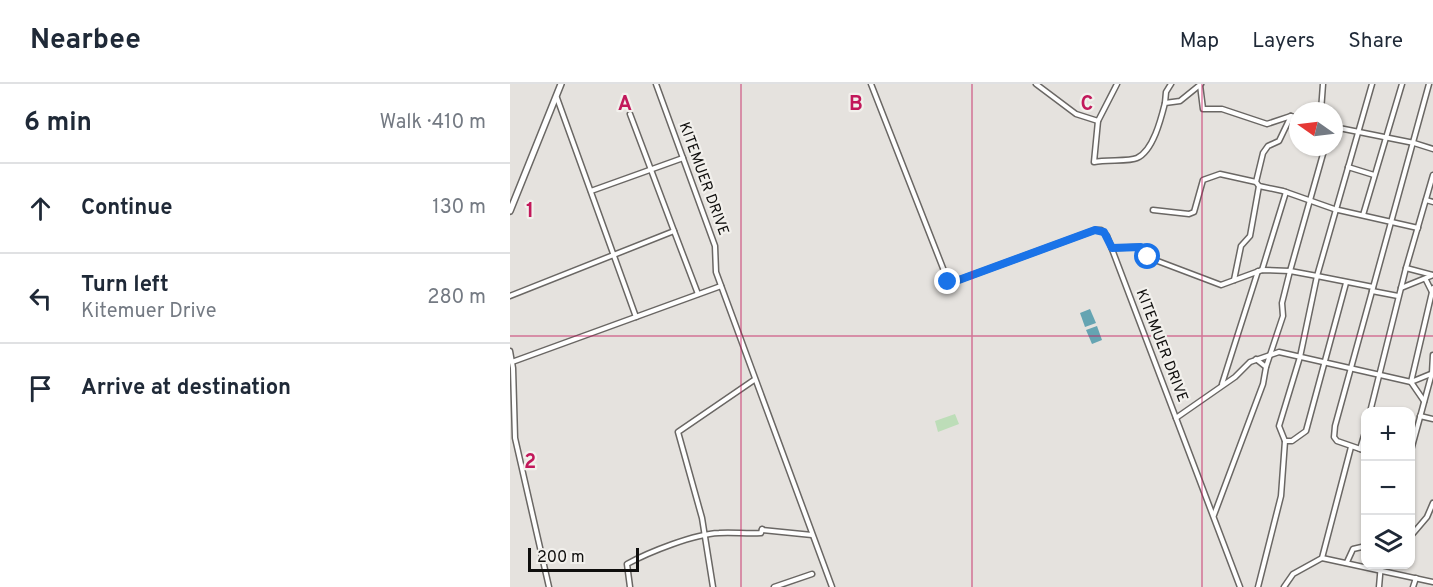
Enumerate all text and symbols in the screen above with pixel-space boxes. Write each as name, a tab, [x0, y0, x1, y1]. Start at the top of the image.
text: Nearbee	[30, 23, 141, 59]
text: Map	[1180, 28, 1219, 55]
text: Layers	[1252, 28, 1315, 55]
text: Share	[1348, 28, 1403, 55]
text: A	[618, 92, 632, 118]
text: B	[849, 92, 863, 118]
text: C	[1081, 92, 1093, 118]
north arrow	[1289, 102, 1343, 156]
text: 6 min	[24, 107, 92, 140]
text: Walk · 410 m	[380, 110, 486, 136]
street label: KITEMUER DRIVE	[674, 120, 732, 238]
icon: ahead	[24, 192, 57, 225]
text: Continue	[81, 195, 172, 222]
text: 130 m	[432, 195, 486, 221]
text: 1	[526, 199, 534, 225]
route start	[1134, 243, 1160, 269]
route end	[934, 268, 960, 294]
text: Turn left	[81, 272, 169, 299]
icon: left	[24, 282, 57, 315]
text: 280 m	[427, 285, 486, 311]
street label: KITEMUER DRIVE	[1131, 287, 1191, 405]
text: Kitemuer Drive	[81, 299, 217, 325]
icon: arrive	[24, 372, 57, 405]
text: Arrive at destination	[81, 375, 291, 402]
map controls	[1361, 407, 1415, 569]
button: +	[1361, 407, 1415, 461]
text: 2	[524, 450, 536, 476]
button: −	[1361, 461, 1415, 515]
button: layers	[1361, 515, 1415, 569]
scale bar	[528, 545, 639, 572]
text: 200 m	[537, 548, 585, 568]

